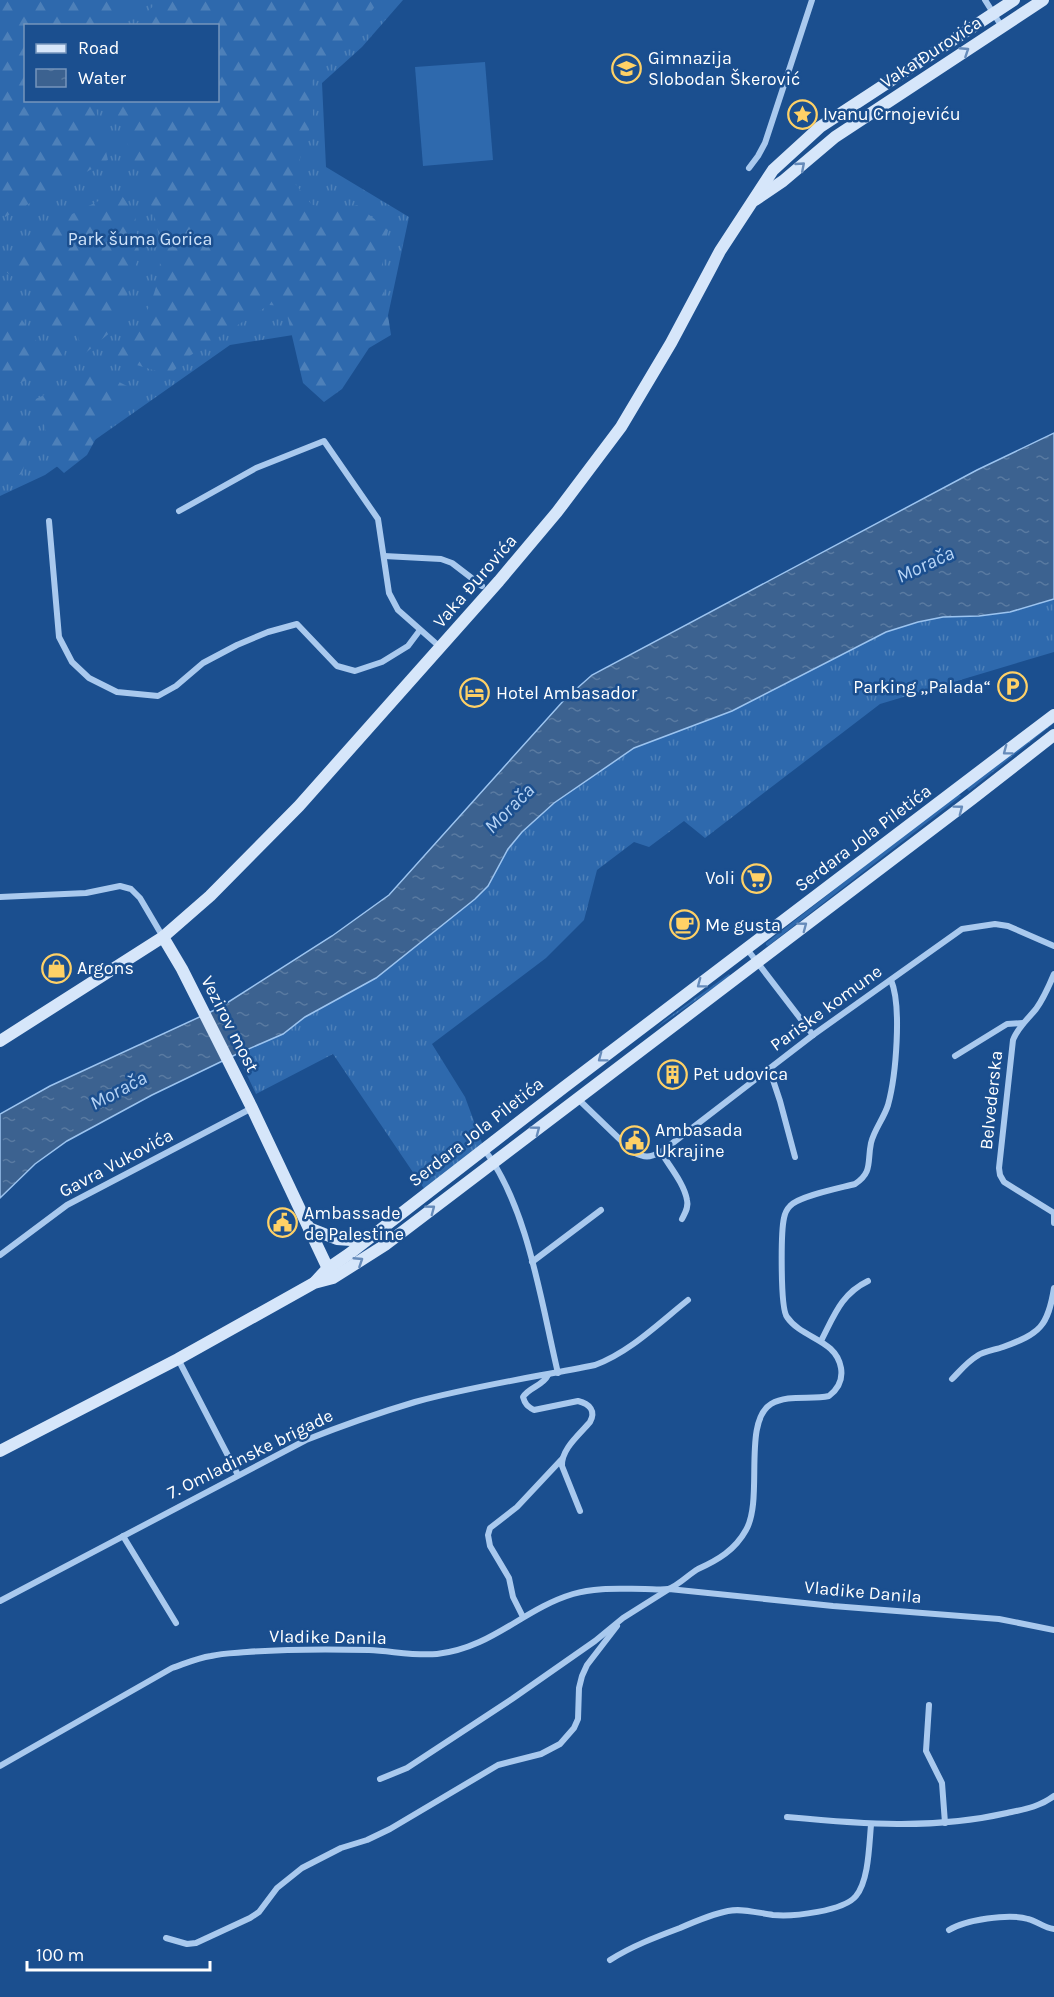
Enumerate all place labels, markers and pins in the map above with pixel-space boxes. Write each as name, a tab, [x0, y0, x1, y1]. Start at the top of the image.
place label: Gimnazija Slobodan Škerović	[648, 47, 800, 90]
school or university icon: Gimnazija Slobodan Škerović	[611, 52, 643, 84]
place icon: Ivanu Crnojeviću	[786, 98, 818, 130]
place label: Ivanu Crnojeviću	[823, 103, 961, 125]
parking icon: Parking „Palada“	[996, 671, 1028, 703]
place label: Parking „Palada“	[853, 676, 991, 698]
hotel icon: Hotel Ambasador	[459, 677, 491, 709]
place label: Hotel Ambasador	[496, 682, 638, 704]
supermarket icon: Voli	[740, 862, 772, 894]
place label: Voli	[705, 867, 735, 889]
cafe icon: Me gusta	[668, 909, 700, 941]
place label: Me gusta	[705, 914, 781, 936]
shop icon: Argons	[40, 952, 72, 984]
place label: Argons	[77, 957, 134, 979]
building icon: Pet udovica	[656, 1058, 688, 1090]
place label: Pet udovica	[693, 1063, 788, 1085]
place label: Ambasada Ukrajine	[655, 1119, 743, 1162]
public building icon: Ambasada Ukrajine	[618, 1124, 650, 1156]
place label: Ambassade de Palestine	[304, 1202, 404, 1245]
public building icon: Ambassade de Palestine	[267, 1207, 299, 1239]

